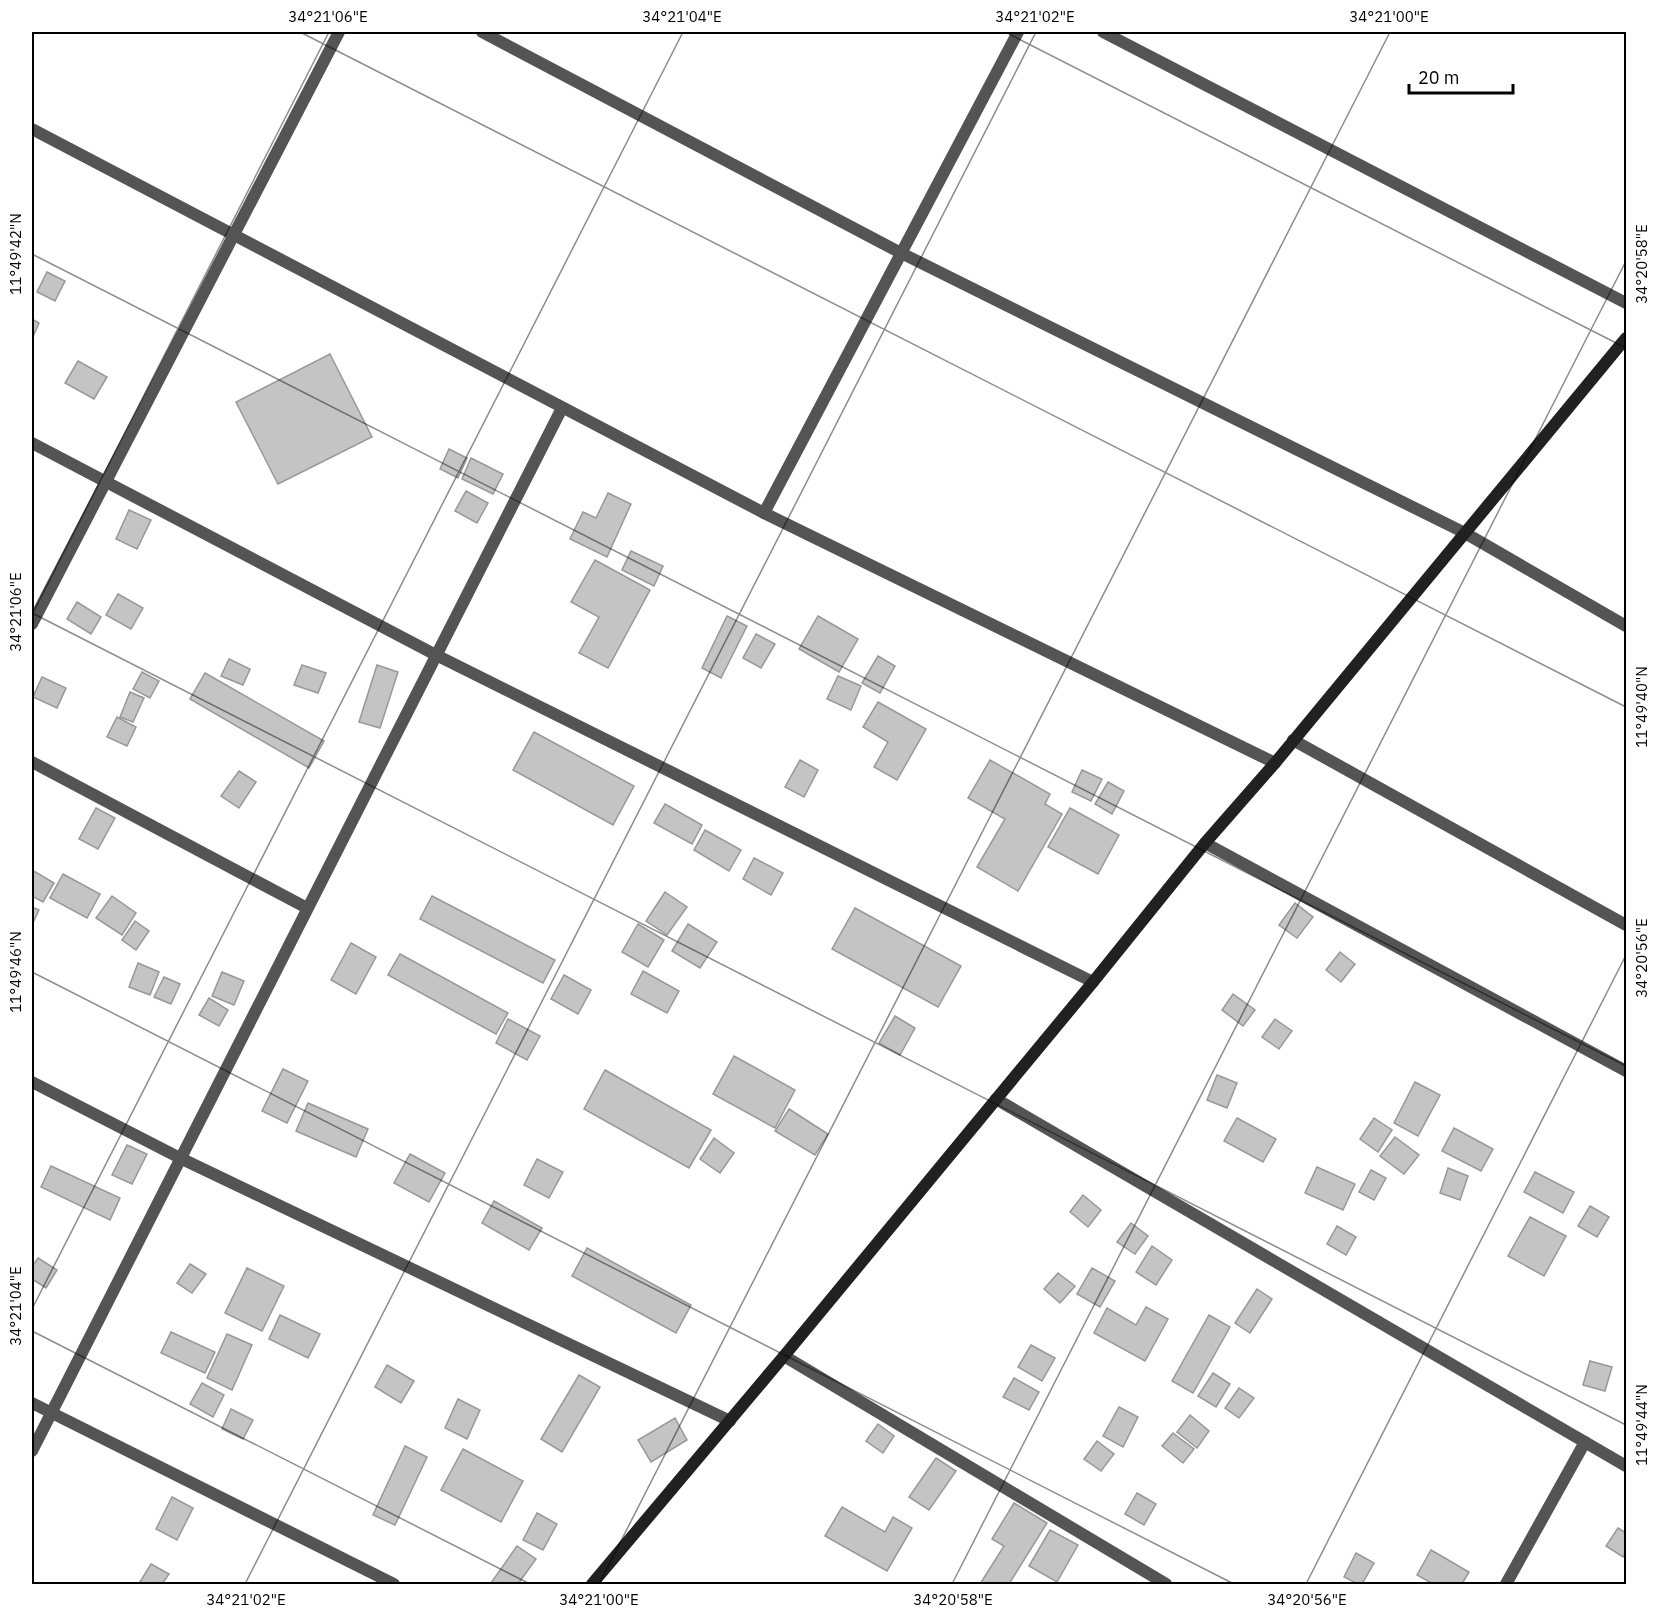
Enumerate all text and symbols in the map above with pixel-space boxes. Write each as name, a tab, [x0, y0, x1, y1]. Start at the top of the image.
text: 34°21'06"E	[288, 7, 368, 26]
text: 34°21'04"E	[642, 7, 722, 26]
text: 34°21'02"E	[995, 7, 1075, 26]
text: 34°21'00"E	[1349, 7, 1429, 26]
scale bar	[1409, 57, 1512, 95]
text: 20 m	[1418, 66, 1460, 89]
text: 11°49'42"N	[6, 213, 25, 295]
text: 34°20'58"E	[1632, 224, 1651, 304]
text: 34°21'06"E	[6, 572, 25, 652]
text: 11°49'40"N	[1632, 666, 1651, 748]
text: 34°20'56"E	[1632, 918, 1651, 998]
text: 11°49'46"N	[6, 931, 25, 1013]
text: 34°21'04"E	[6, 1266, 25, 1346]
text: 11°49'44"N	[1632, 1384, 1651, 1466]
text: 34°21'02"E	[206, 1590, 286, 1609]
text: 34°21'00"E	[559, 1590, 639, 1609]
text: 34°20'58"E	[913, 1590, 993, 1609]
text: 34°20'56"E	[1267, 1590, 1347, 1609]

